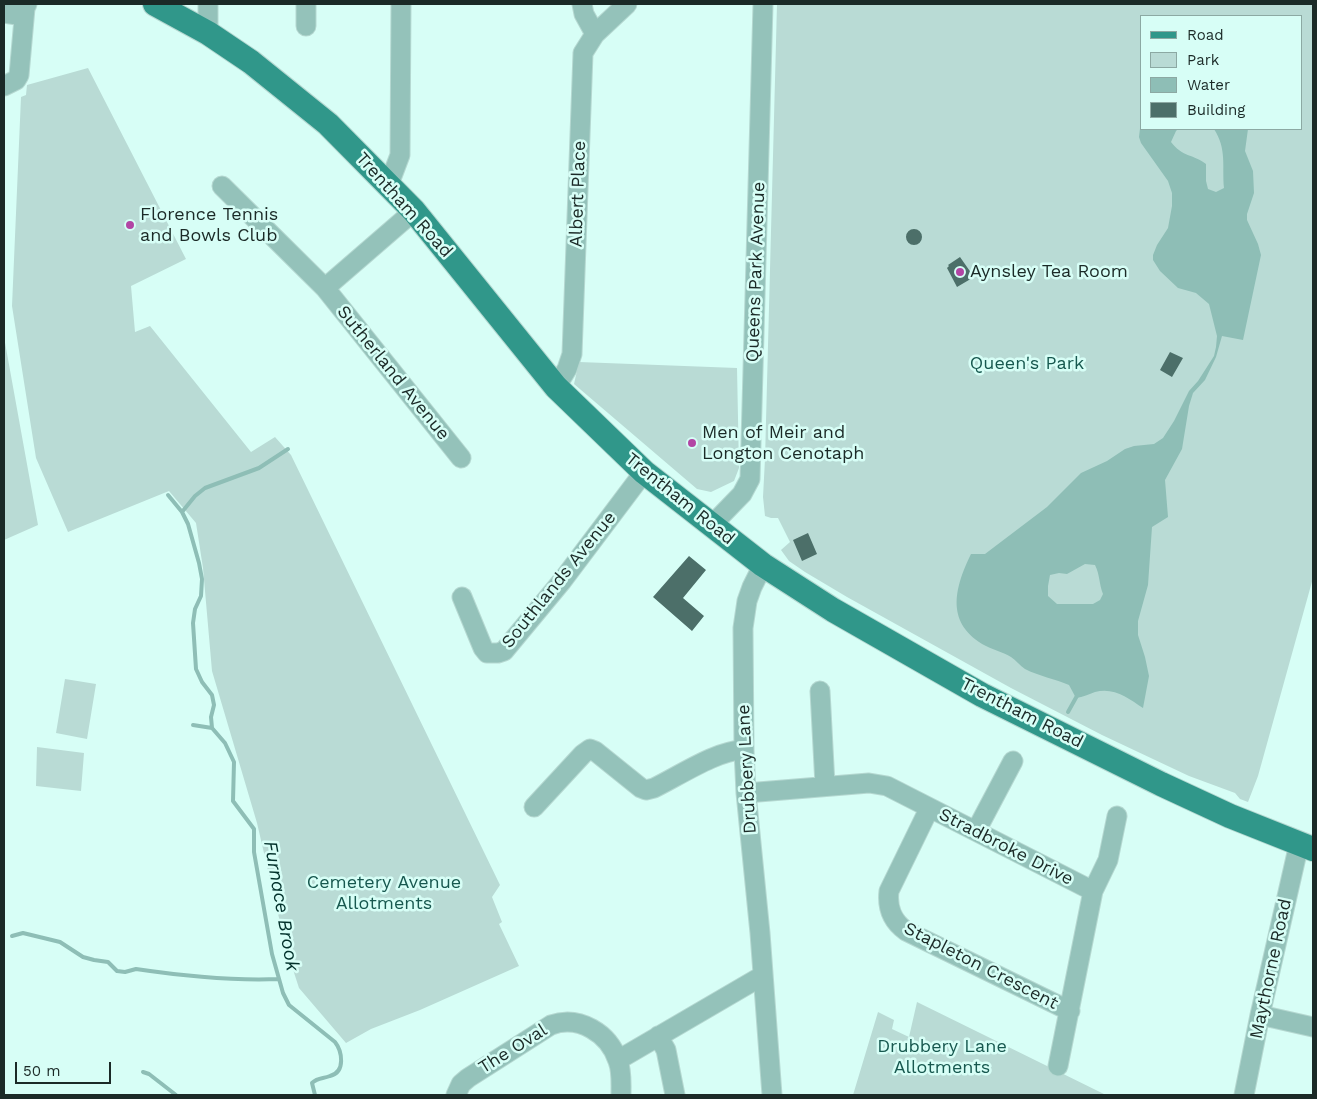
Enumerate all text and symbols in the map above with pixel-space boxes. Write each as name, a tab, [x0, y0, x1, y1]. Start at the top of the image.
legend	[1140, 15, 1302, 130]
text: Road	[1187, 26, 1224, 44]
text: Park	[1187, 51, 1219, 69]
text: Water	[1187, 76, 1230, 94]
text: Building	[1187, 101, 1245, 119]
street label: Albert Place	[565, 140, 591, 248]
street label: Trentham Road	[351, 148, 457, 262]
street label: Queens Park Avenue	[742, 181, 770, 363]
place label: Florence Tennis and Bowls Club	[140, 204, 278, 246]
marker: Florence Tennis and Bowls Club	[124, 219, 136, 231]
place label: Aynsley Tea Room	[970, 261, 1128, 283]
marker: Aynsley Tea Room	[954, 266, 966, 278]
street label: Sutherland Avenue	[332, 301, 454, 445]
park label: Queen's Park	[970, 353, 1084, 375]
place label: Men of Meir and Longton Cenotaph	[702, 422, 864, 464]
marker: Men of Meir and Longton Cenotaph	[686, 437, 698, 449]
street label: Trentham Road	[621, 448, 739, 550]
street label: Southlands Avenue	[497, 507, 621, 653]
street label: Trentham Road	[957, 673, 1087, 753]
street label: Drubbery Lane	[733, 704, 761, 834]
street label: Stradbroke Drive	[935, 804, 1077, 890]
water label: Furnace Brook	[258, 839, 304, 973]
park label: Cemetery Avenue Allotments	[307, 872, 461, 914]
street label: Maythorne Road	[1246, 897, 1296, 1041]
street label: Stapleton Crescent	[900, 918, 1062, 1014]
street label: The Oval	[475, 1020, 551, 1078]
park label: Drubbery Lane Allotments	[877, 1036, 1007, 1078]
scale bar	[18, 1052, 114, 1084]
text: 50 m	[23, 1062, 60, 1080]

